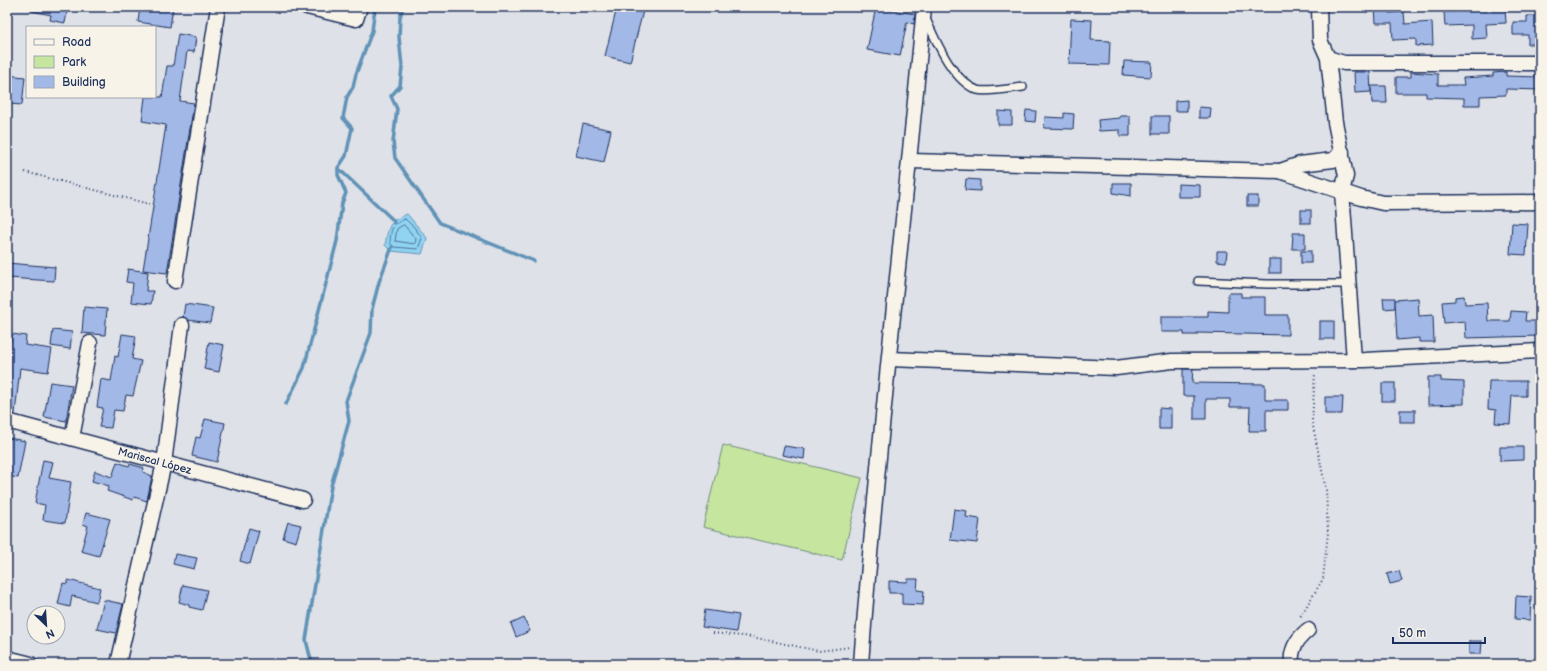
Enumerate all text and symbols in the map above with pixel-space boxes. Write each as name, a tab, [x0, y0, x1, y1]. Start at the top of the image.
legend	[26, 26, 156, 98]
text: Road	[62, 35, 91, 50]
text: Park	[62, 55, 86, 70]
text: Building	[62, 75, 106, 90]
street label: Mariscal López	[116, 445, 194, 477]
north arrow	[26, 605, 66, 645]
scale bar	[1393, 619, 1485, 645]
text: N	[44, 626, 57, 641]
text: 50 m	[1399, 626, 1426, 641]

